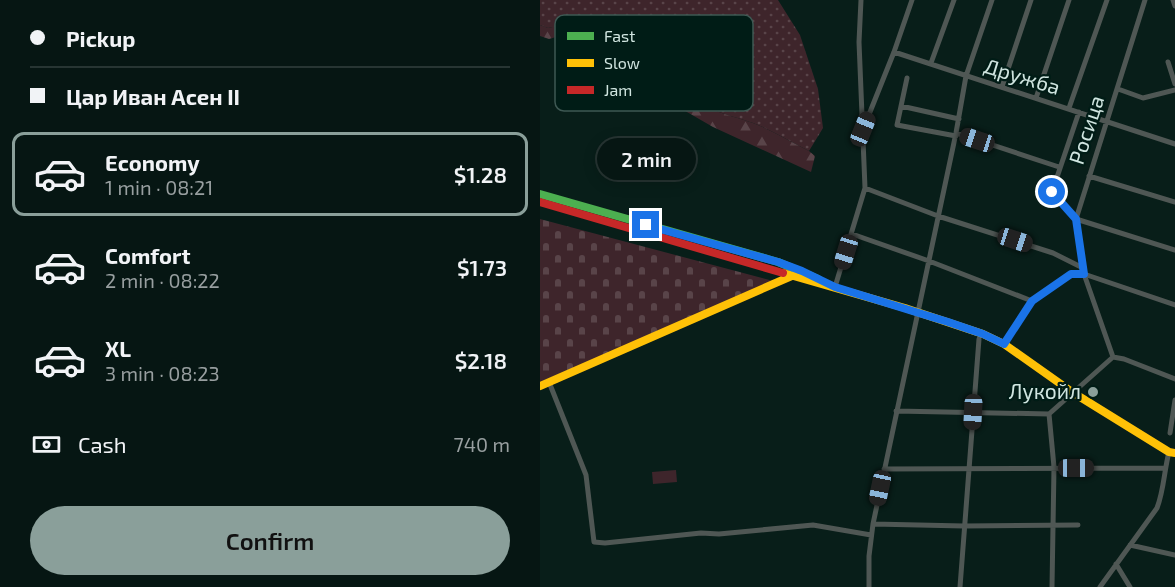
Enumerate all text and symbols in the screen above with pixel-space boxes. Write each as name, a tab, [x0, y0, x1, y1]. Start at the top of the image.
legend	[555, 15, 753, 111]
text: Pickup	[66, 25, 135, 51]
text: Fast	[604, 26, 635, 45]
street label: Дружба	[981, 52, 1063, 100]
text: Slow	[604, 53, 640, 72]
text: Jam	[604, 80, 632, 99]
text: Цар Иван Асен II	[66, 83, 240, 109]
street label: Росица	[1063, 92, 1108, 167]
car	[848, 109, 878, 149]
car	[957, 126, 997, 154]
callout: 2 min	[597, 138, 696, 180]
icon: car	[33, 147, 87, 201]
text: 2 min	[621, 147, 672, 171]
text: Economy	[105, 149, 200, 175]
text: $1.28	[454, 161, 507, 187]
text: 1 min · 08:21	[105, 175, 213, 199]
route start	[1038, 178, 1065, 205]
route end	[632, 211, 659, 238]
car	[995, 226, 1035, 254]
car	[832, 232, 860, 272]
icon: car	[33, 240, 87, 294]
text: Comfort	[105, 242, 190, 268]
text: $1.73	[457, 254, 507, 280]
text: 2 min · 08:22	[105, 268, 220, 292]
icon: car	[33, 333, 87, 387]
text: XL	[105, 335, 131, 361]
text: $2.18	[455, 347, 507, 373]
text: 3 min · 08:23	[105, 361, 220, 385]
place label: Лукойл	[1009, 378, 1081, 404]
marker: Лукойл	[1086, 385, 1100, 399]
car	[963, 394, 983, 430]
icon: cash	[30, 428, 63, 461]
text: Cash	[78, 431, 127, 457]
text: 740 m	[453, 432, 510, 456]
car	[1058, 459, 1094, 477]
car	[867, 469, 893, 507]
button: Confirm	[30, 506, 510, 575]

